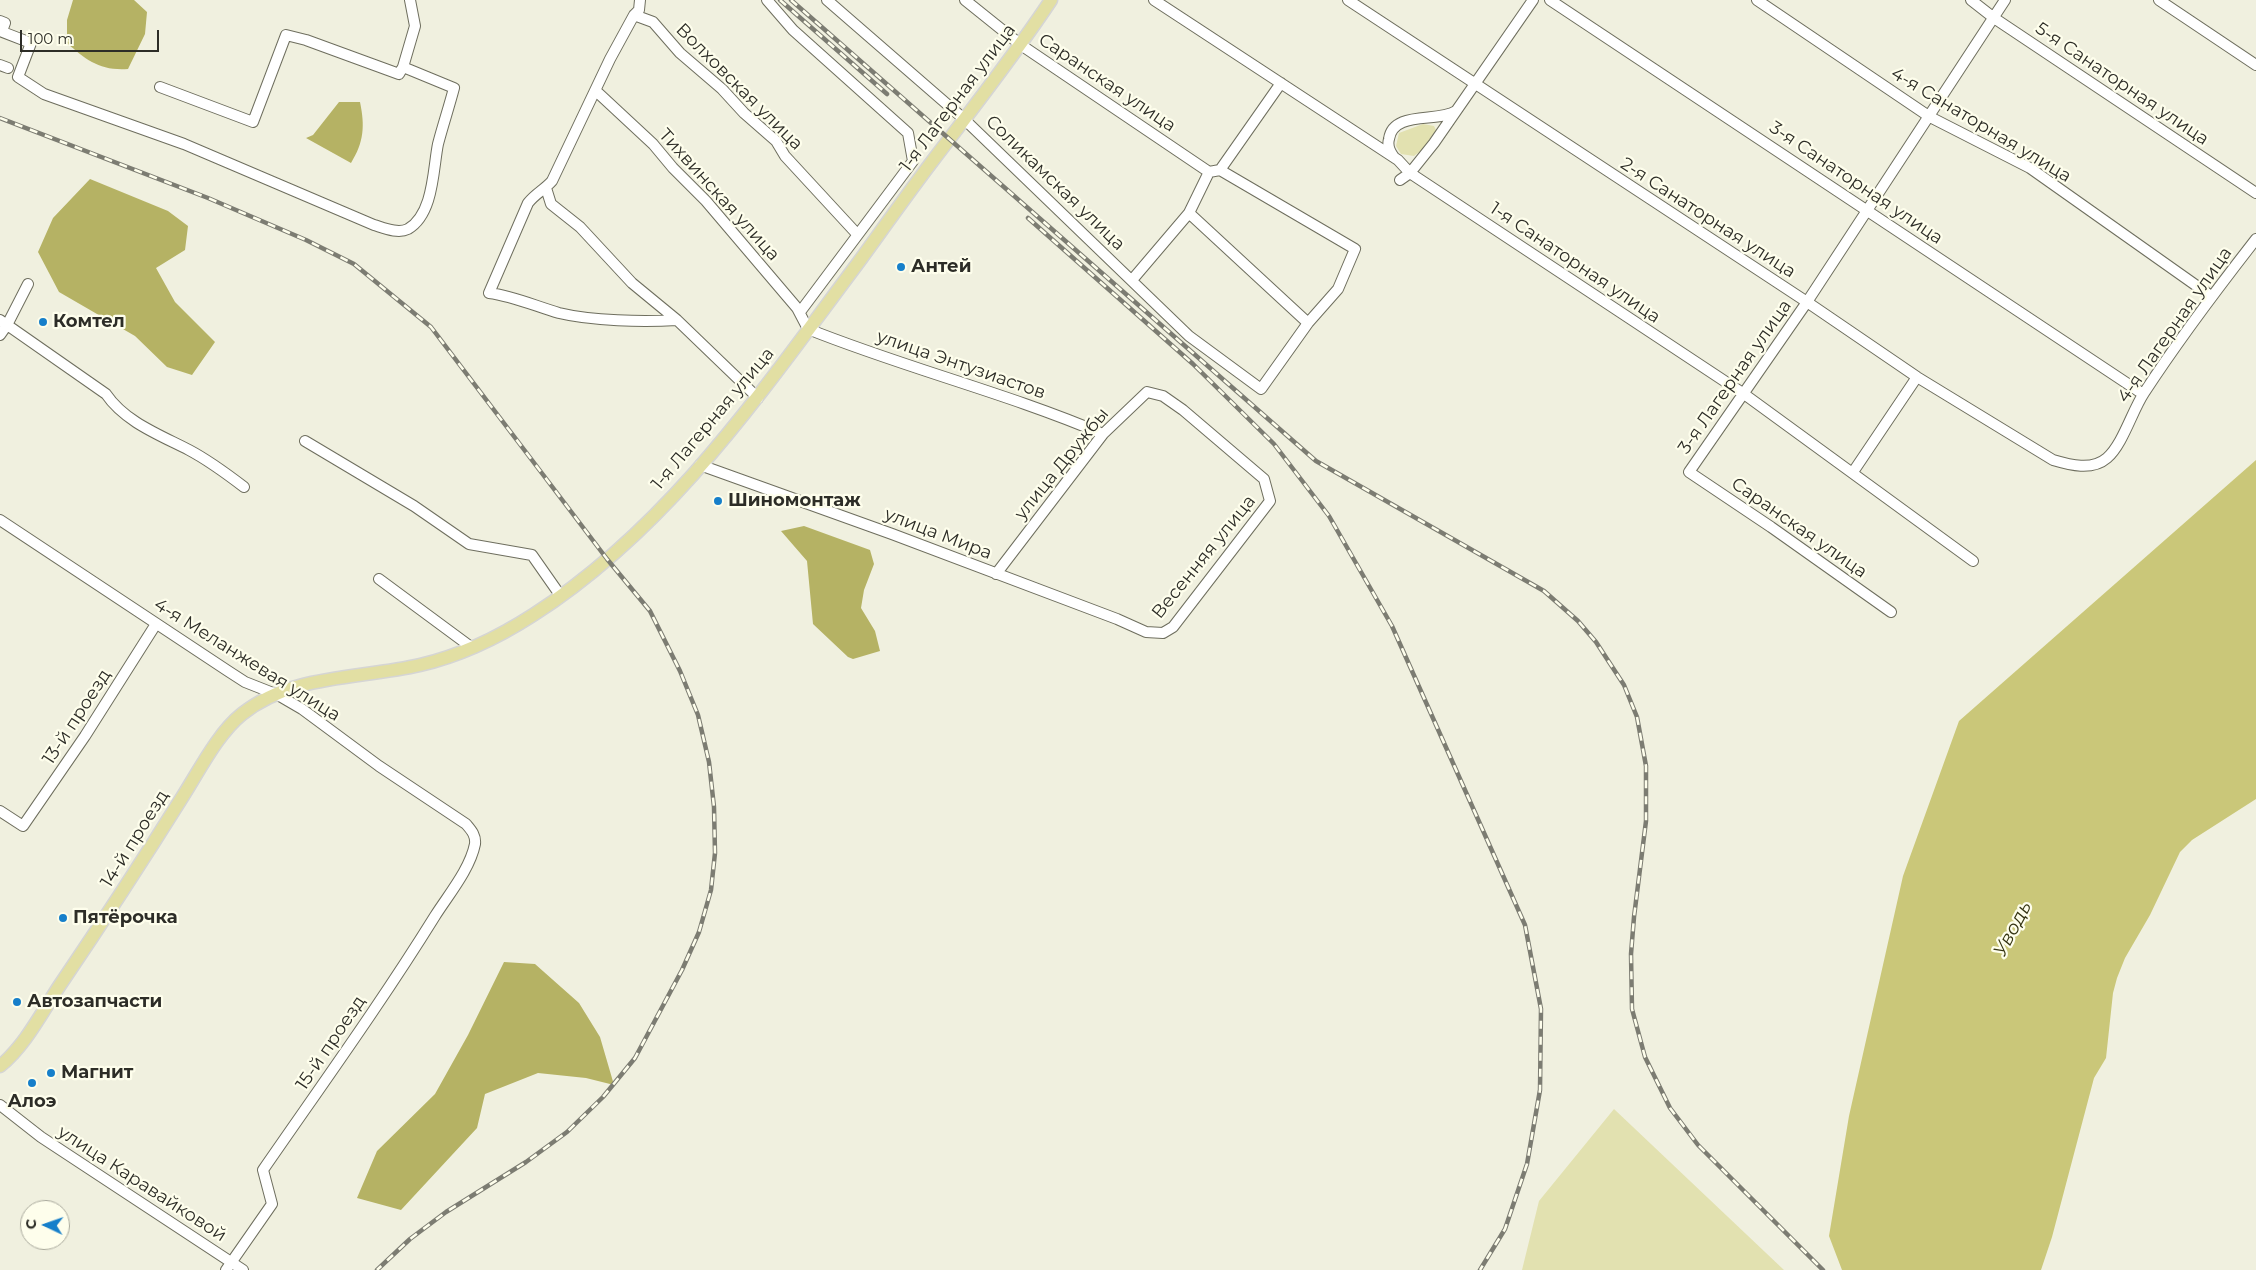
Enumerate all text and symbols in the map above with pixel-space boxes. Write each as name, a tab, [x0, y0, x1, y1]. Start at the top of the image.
street label: 5-я Санаторная улица	[2031, 18, 2213, 150]
street label: Волховская улица	[671, 19, 807, 155]
scale bar	[22, 20, 161, 52]
street label: 1-я Лагерная улица	[895, 20, 1021, 176]
text: 100 m	[28, 29, 73, 48]
street label: Саранская улица	[1034, 29, 1180, 137]
street label: 4-я Санаторная улица	[1887, 63, 2075, 187]
street label: Соликамская улица	[981, 111, 1129, 255]
street label: 3-я Санаторная улица	[1765, 117, 1947, 249]
street label: Тихвинская улица	[654, 124, 784, 266]
street label: 2-я Санаторная улица	[1616, 153, 1800, 283]
street label: 1-я Санаторная улица	[1486, 198, 1664, 328]
street label: 4-я Лагерная улица	[2113, 243, 2237, 407]
place label: Антей	[911, 256, 971, 278]
marker: Антей	[895, 261, 907, 273]
street label: 3-я Лагерная улица	[1674, 296, 1796, 458]
place label: Комтел	[53, 311, 125, 333]
marker: Комтел	[37, 316, 49, 328]
street label: улица Энтузиастов	[874, 326, 1048, 404]
street label: 1-я Лагерная улица	[647, 343, 779, 495]
street label: улица Дружбы	[1010, 404, 1114, 524]
street label: Саранская улица	[1727, 473, 1871, 583]
place label: Шиномонтаж	[728, 490, 861, 512]
street label: Весенняя улица	[1148, 491, 1260, 623]
marker: Шиномонтаж	[712, 495, 724, 507]
street label: улица Мира	[881, 504, 995, 564]
street label: 4-я Меланжевая улица	[150, 594, 344, 726]
street label: 13-й проезд	[38, 665, 116, 769]
street label: 14-й проезд	[96, 786, 174, 892]
water label: Уводь	[1989, 898, 2037, 960]
place label: Пятёрочка	[73, 907, 178, 929]
marker: Пятёрочка	[57, 912, 69, 924]
place label: Автозапчасти	[27, 991, 162, 1013]
street label: 15-й проезд	[292, 992, 370, 1094]
marker: Автозапчасти	[11, 996, 23, 1008]
place label: Магнит	[61, 1062, 133, 1084]
marker: Магнит	[45, 1067, 57, 1079]
marker: Алоэ	[26, 1077, 38, 1089]
place label: Алоэ	[8, 1091, 56, 1113]
street label: улица Каравайковой	[54, 1121, 230, 1247]
north arrow	[20, 1200, 70, 1250]
text: С	[22, 1219, 40, 1230]

